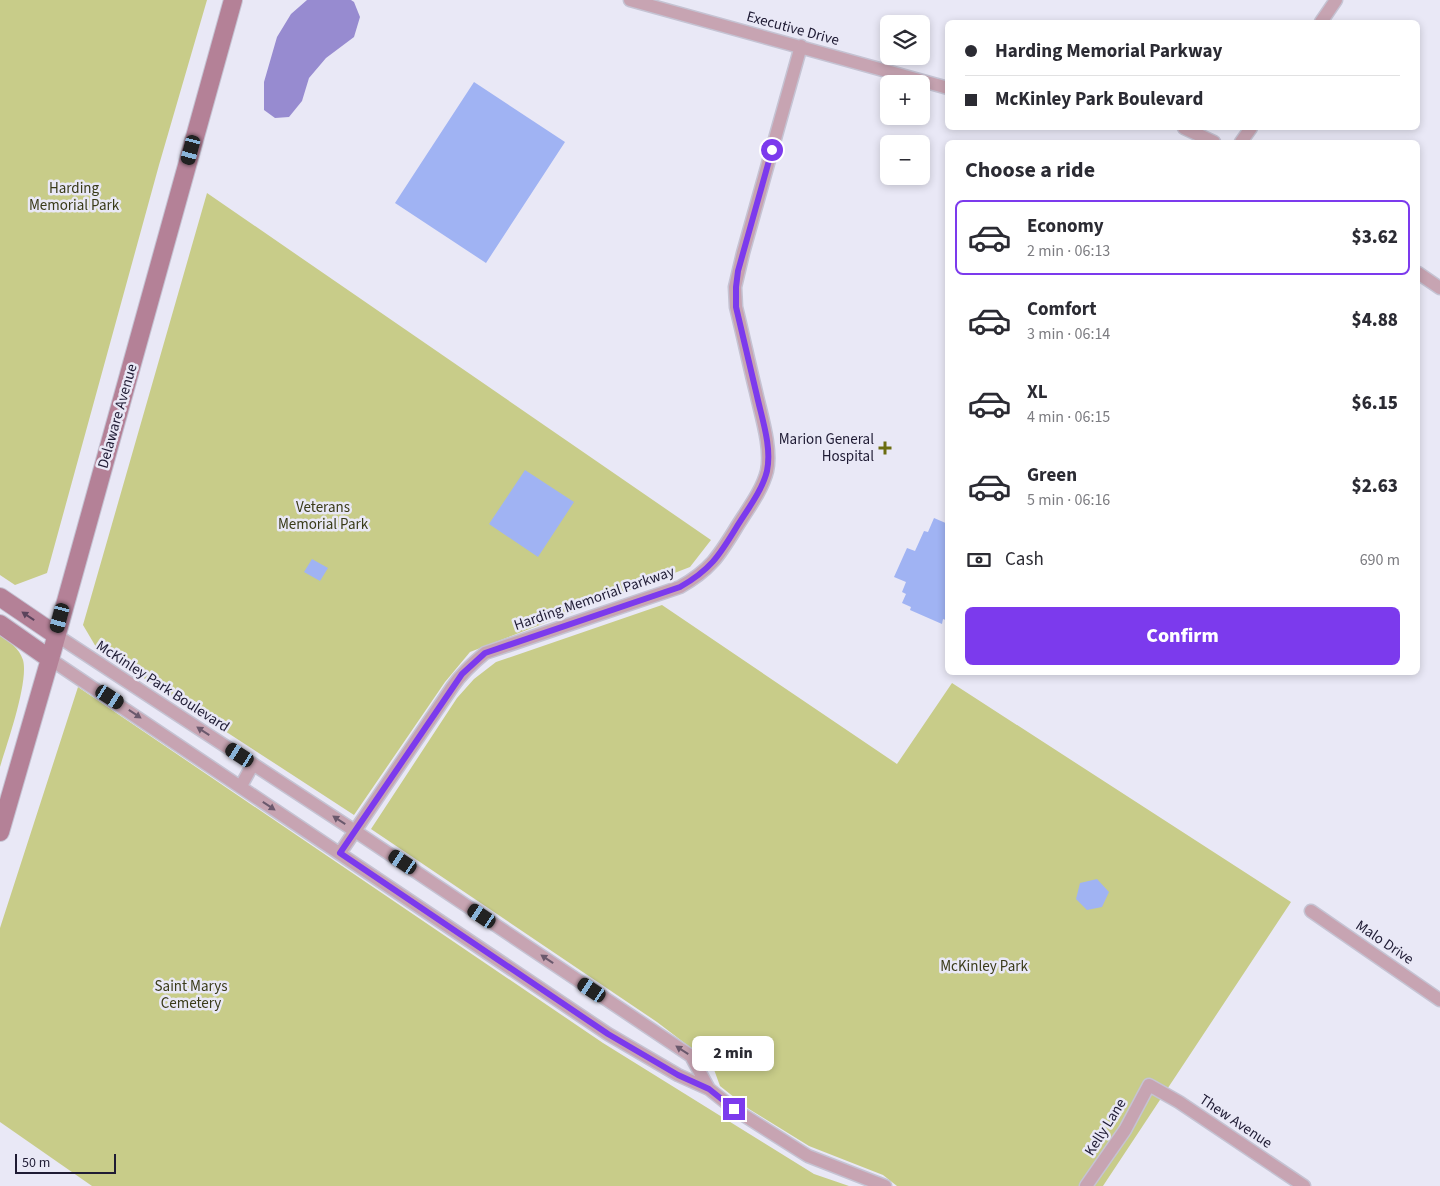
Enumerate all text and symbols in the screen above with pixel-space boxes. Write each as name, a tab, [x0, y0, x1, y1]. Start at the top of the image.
street label: Executive Drive	[744, 6, 841, 51]
map controls	[880, 15, 930, 185]
button: layers	[880, 15, 930, 65]
text: Harding Memorial Parkway	[995, 38, 1222, 65]
button: +	[880, 75, 930, 125]
text: McKinley Park Boulevard	[995, 86, 1203, 113]
car	[179, 134, 202, 166]
button: −	[880, 135, 930, 185]
route start	[761, 139, 783, 161]
text: Choose a ride	[965, 154, 1095, 186]
park label: Harding Memorial Park	[29, 178, 120, 216]
text: Economy	[1027, 213, 1104, 240]
icon: car	[967, 215, 1012, 260]
text: $3.62	[1352, 224, 1398, 251]
text: 2 min · 06:13	[1027, 240, 1110, 262]
text: Comfort	[1027, 296, 1097, 323]
icon: car	[967, 298, 1012, 343]
text: $4.88	[1352, 307, 1398, 334]
text: 3 min · 06:14	[1027, 323, 1110, 345]
street label: Delaware Avenue	[93, 361, 142, 471]
text: XL	[1027, 379, 1048, 406]
icon: car	[967, 381, 1012, 426]
text: $6.15	[1352, 390, 1398, 417]
text: 4 min · 06:15	[1027, 406, 1110, 428]
place label: Marion General Hospital	[779, 429, 874, 467]
marker: Marion General Hospital	[878, 441, 892, 455]
text: Green	[1027, 462, 1077, 489]
icon: car	[967, 464, 1012, 509]
text: $2.63	[1352, 473, 1398, 500]
text: 5 min · 06:16	[1027, 489, 1110, 511]
park label: Veterans Memorial Park	[278, 497, 369, 535]
icon: cash	[965, 546, 993, 574]
text: Cash	[1005, 546, 1044, 573]
text: 690 m	[1360, 549, 1400, 571]
street label: Harding Memorial Parkway	[511, 561, 677, 636]
car	[48, 602, 71, 634]
button: Confirm	[965, 607, 1400, 665]
one-way arrow	[21, 611, 35, 621]
street label: McKinley Park Boulevard	[92, 635, 233, 737]
car	[93, 683, 126, 711]
one-way arrow	[128, 709, 142, 719]
one-way arrow	[197, 726, 210, 736]
car	[223, 741, 256, 769]
one-way arrow	[263, 801, 276, 810]
one-way arrow	[333, 815, 346, 825]
car	[386, 847, 419, 877]
car	[465, 901, 498, 931]
street label: Malo Drive	[1352, 915, 1418, 970]
one-way arrow	[540, 955, 554, 964]
park label: McKinley Park	[940, 956, 1028, 977]
car	[575, 975, 608, 1005]
park label: Saint Marys Cemetery	[155, 976, 227, 1014]
callout: 2 min	[693, 1036, 775, 1072]
text: 2 min	[713, 1042, 753, 1064]
one-way arrow	[675, 1045, 688, 1055]
street label: Thew Avenue	[1195, 1089, 1276, 1154]
street label: Kelly Lane	[1080, 1094, 1131, 1160]
route end	[723, 1098, 745, 1120]
scale bar	[15, 1151, 116, 1174]
text: 50 m	[22, 1153, 50, 1173]

